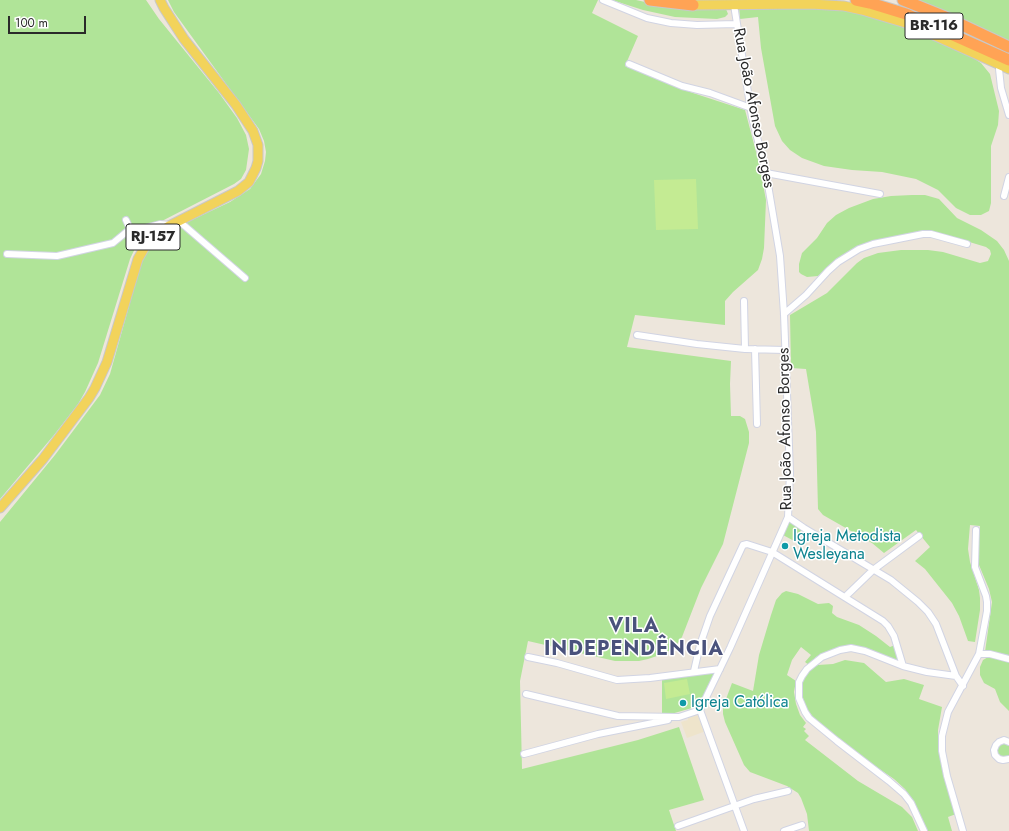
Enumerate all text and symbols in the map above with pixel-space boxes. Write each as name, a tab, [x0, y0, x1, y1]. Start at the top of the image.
scale bar	[10, 8, 88, 34]
road number: BR-116	[905, 13, 963, 39]
text: 100 m	[15, 14, 48, 32]
street label: Rua João Afonso Borges	[728, 26, 778, 190]
road number: RJ-157	[126, 224, 180, 250]
street label: Rua João Afonso Borges	[775, 347, 797, 511]
place label: Igreja Metodista Wesleyana	[793, 527, 901, 565]
marker: Igreja Metodista Wesleyana	[780, 541, 790, 551]
district label: VILA INDEPENDÊNCIA	[544, 615, 724, 662]
place label: Igreja Católica	[691, 693, 788, 713]
marker: Igreja Católica	[678, 698, 688, 708]

